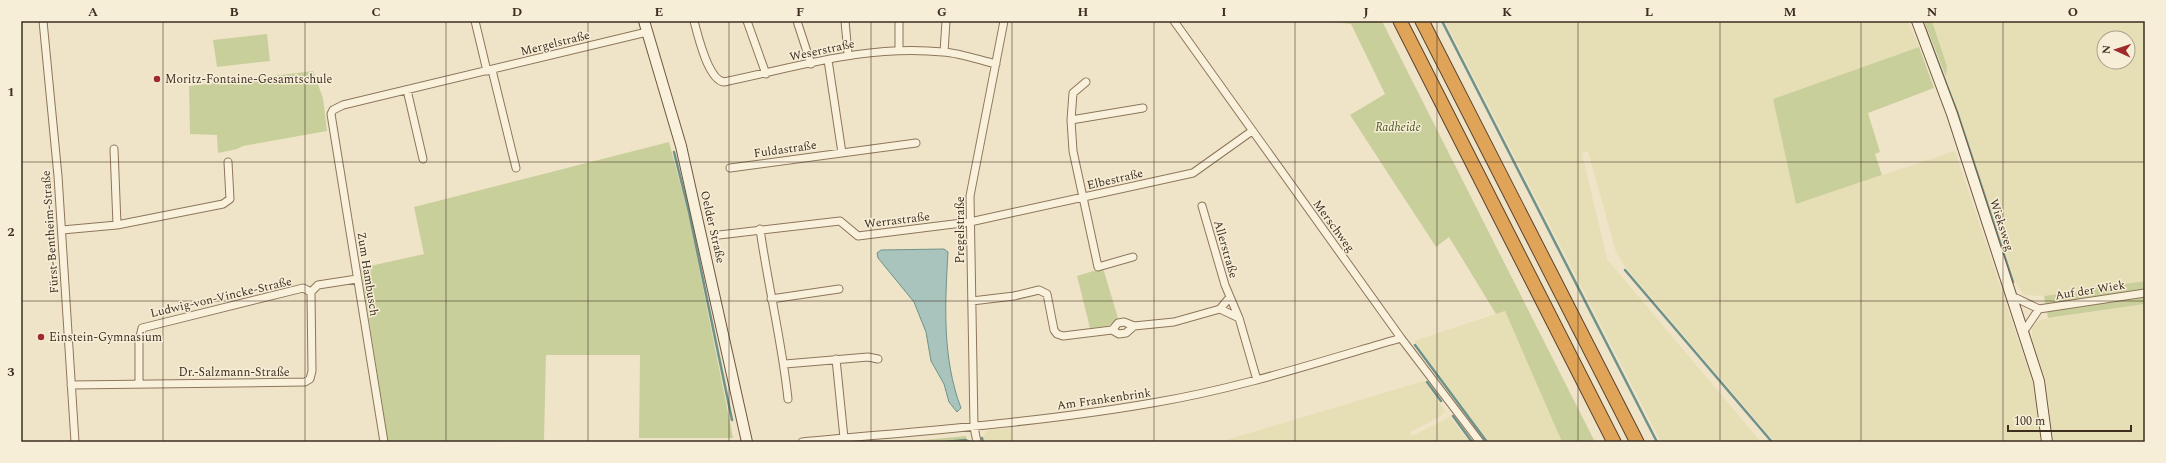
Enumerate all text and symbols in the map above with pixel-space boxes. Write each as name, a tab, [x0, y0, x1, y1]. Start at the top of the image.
text: A	[88, 2, 98, 22]
text: B	[229, 2, 239, 22]
text: C	[371, 2, 381, 22]
text: D	[512, 2, 522, 22]
text: E	[655, 2, 664, 22]
text: F	[796, 2, 804, 22]
text: G	[937, 2, 947, 22]
text: H	[1078, 2, 1089, 22]
text: I	[1221, 2, 1227, 22]
text: J	[1363, 2, 1369, 22]
text: K	[1502, 2, 1512, 22]
text: L	[1645, 2, 1653, 22]
text: M	[1784, 2, 1797, 22]
text: N	[1927, 2, 1938, 22]
text: O	[2068, 2, 2078, 22]
street label: Mergelstraße	[518, 26, 592, 61]
north arrow	[2096, 30, 2136, 70]
street label: Weserstraße	[788, 34, 857, 67]
text: N	[2098, 45, 2115, 54]
place label: Moritz-Fontaine-Gesamtschule	[165, 70, 333, 89]
marker: Moritz-Fontaine-Gesamtschule	[152, 74, 162, 84]
text: 1	[7, 82, 15, 102]
park label: Radheide	[1375, 118, 1421, 137]
street label: Fuldastraße	[752, 136, 818, 163]
street label: Elbestraße	[1085, 164, 1145, 195]
street label: Fürst-Bentheim-Straße	[37, 170, 64, 294]
street label: Oelder Straße	[695, 189, 730, 265]
street label: Pregelstraße	[951, 196, 970, 264]
street label: Merschweg	[1308, 196, 1359, 257]
street label: Wieksweg	[1984, 196, 2019, 254]
street label: Werrastraße	[863, 207, 931, 234]
street label: Allerstraße	[1208, 218, 1243, 281]
text: 2	[7, 222, 15, 242]
street label: Zum Hambusch	[351, 231, 384, 318]
street label: Ludwig-von-Vincke-Straße	[148, 272, 294, 323]
street label: Auf der Wiek	[2054, 276, 2127, 305]
place label: Einstein-Gymnasium	[49, 328, 162, 347]
marker: Einstein-Gymnasium	[36, 332, 46, 342]
text: 3	[7, 362, 15, 382]
street label: Dr.-Salzmann-Straße	[178, 363, 290, 382]
street label: Am Frankenbrink	[1056, 383, 1153, 416]
scale bar	[2008, 407, 2131, 433]
text: 100 m	[2014, 412, 2045, 431]

